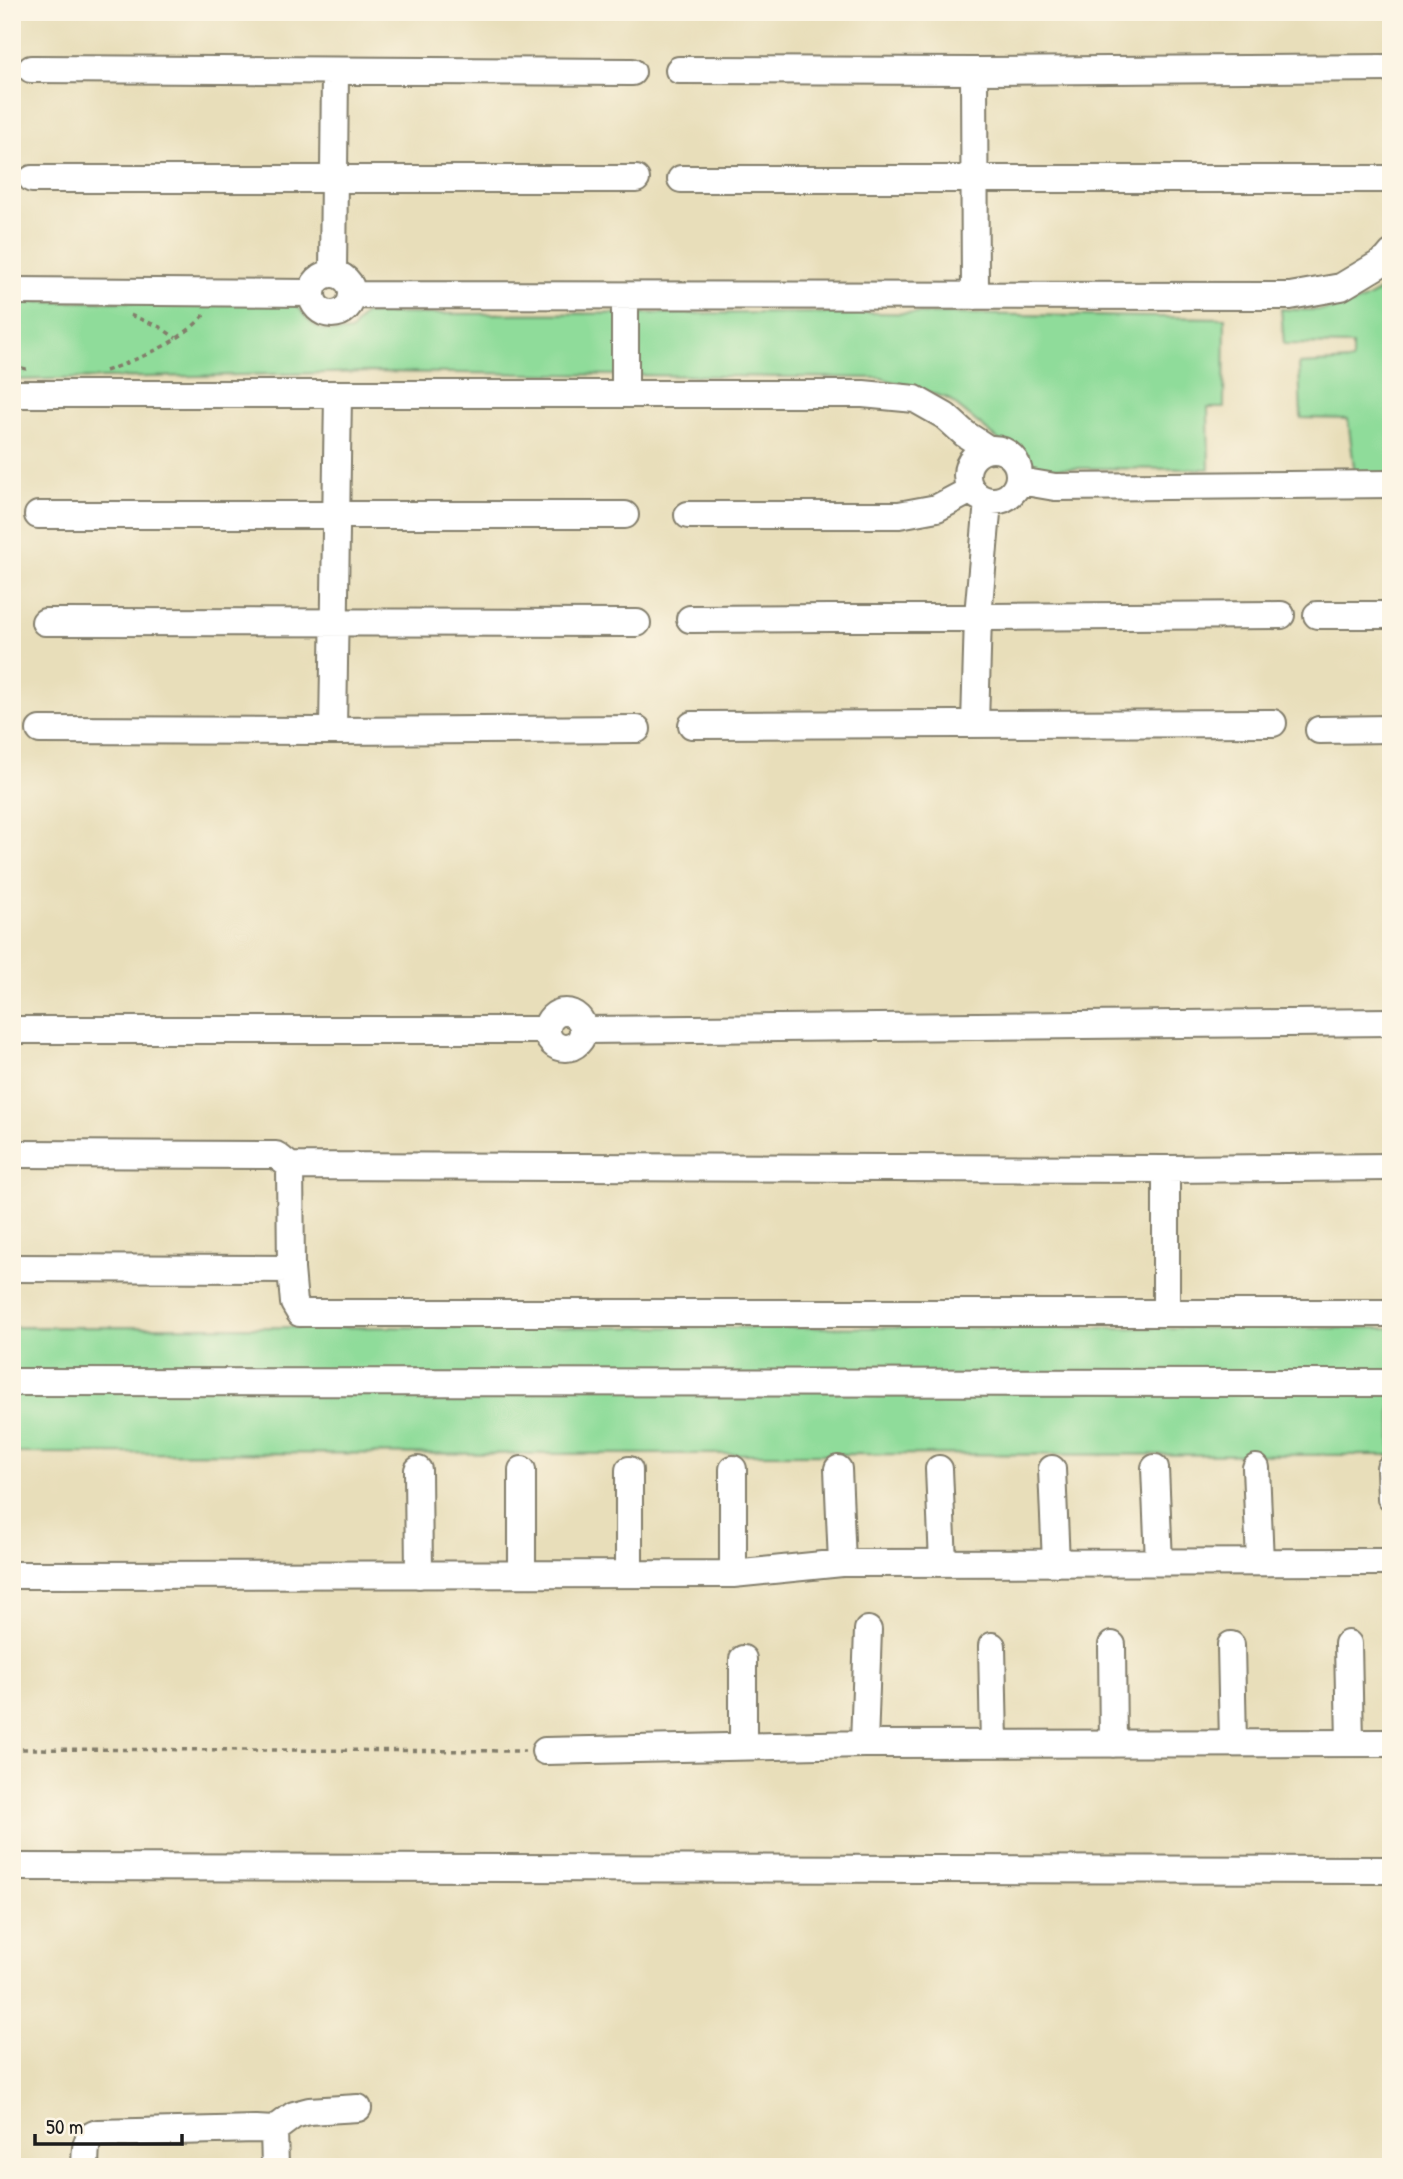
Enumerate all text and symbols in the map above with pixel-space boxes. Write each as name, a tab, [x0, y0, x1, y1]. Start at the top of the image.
scale bar	[35, 2102, 182, 2146]
text: 50 m	[46, 2112, 83, 2141]

